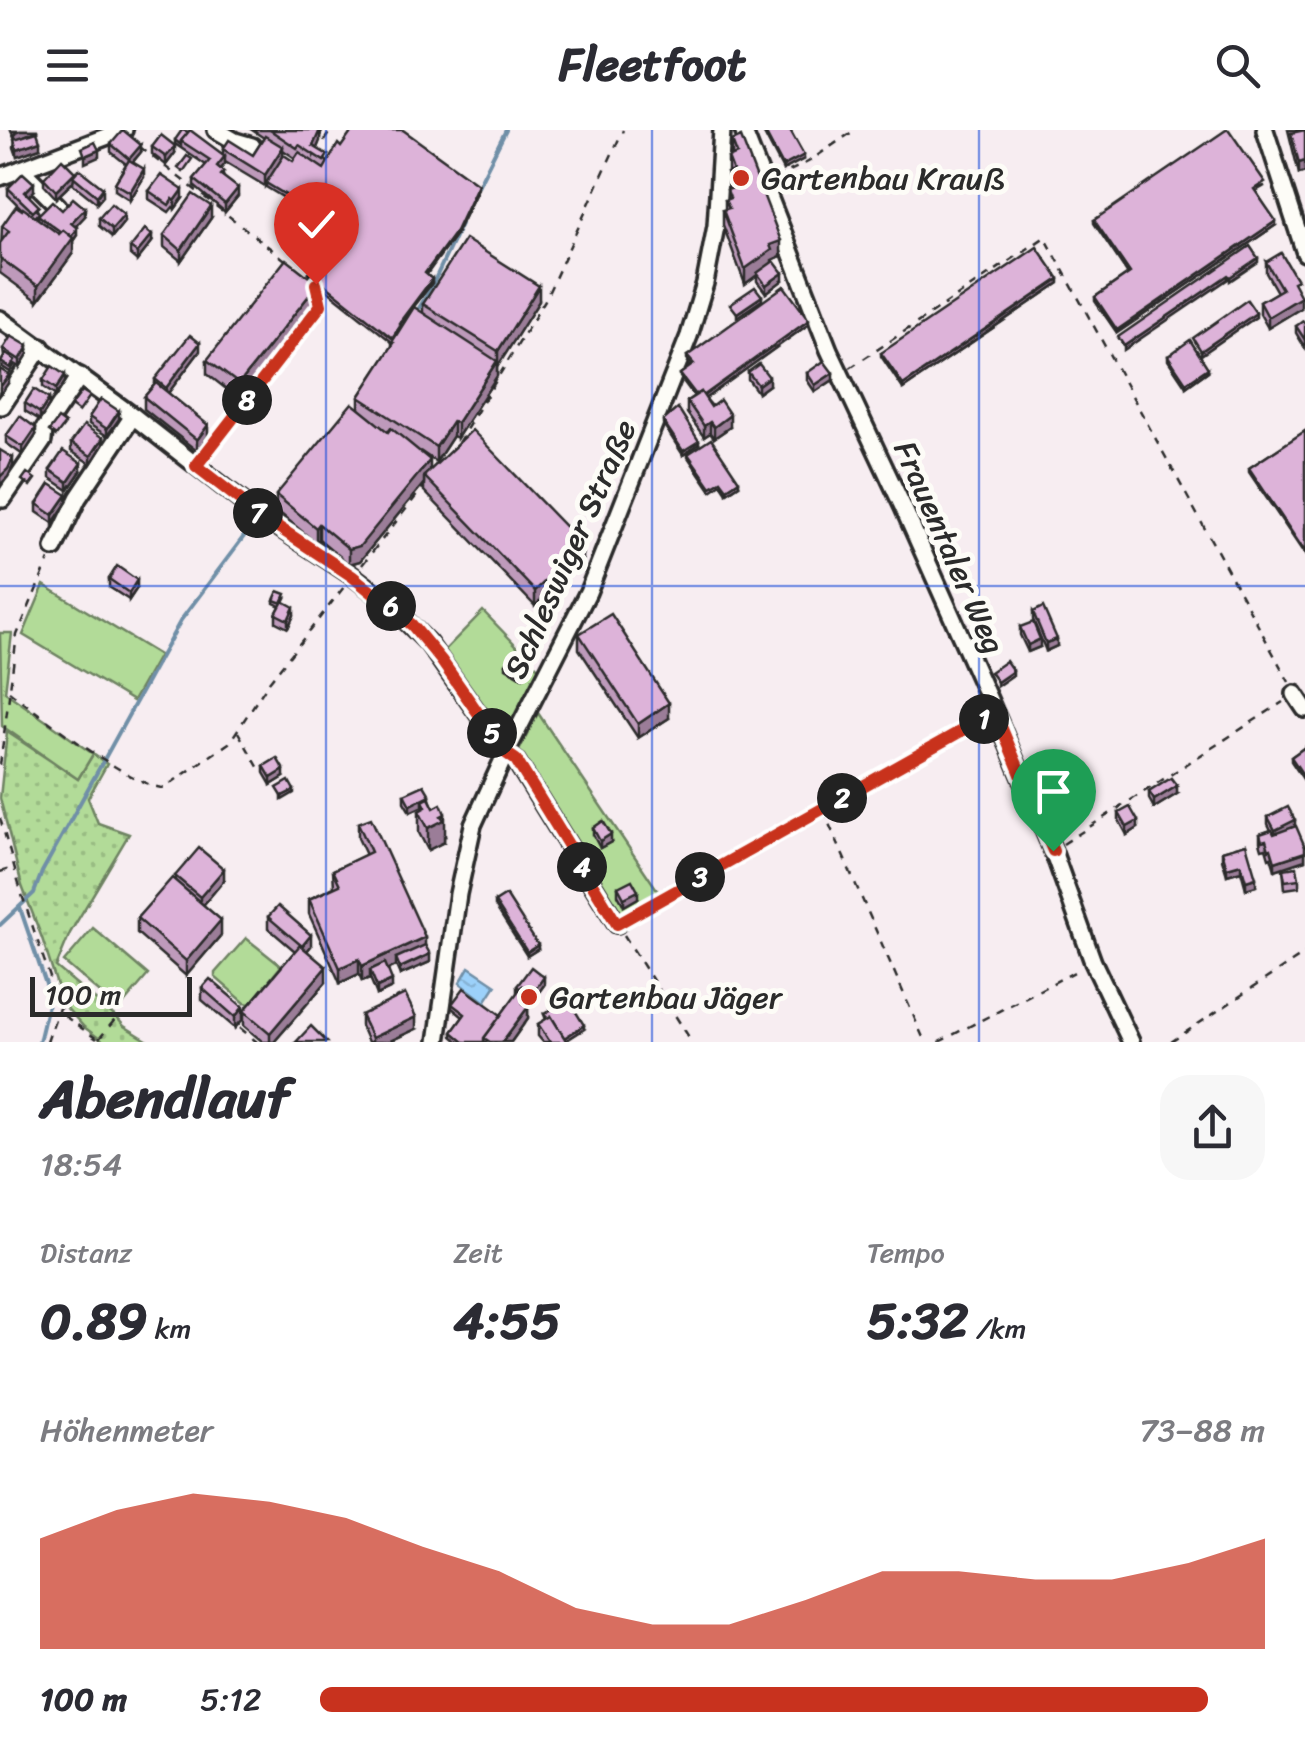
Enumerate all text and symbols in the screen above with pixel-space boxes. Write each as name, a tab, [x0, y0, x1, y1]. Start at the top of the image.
text: Fleetfoot	[559, 25, 746, 105]
icon: menu	[40, 38, 95, 93]
icon: search	[1210, 38, 1265, 93]
place label: Gartenbau Krauß	[761, 150, 1005, 207]
marker: Gartenbau Krauß	[730, 167, 752, 189]
pin	[274, 182, 359, 285]
icon: check	[289, 197, 344, 252]
pin: 8	[222, 375, 272, 425]
text: 8	[239, 375, 255, 424]
street label: Schleswiger Straße	[488, 410, 653, 688]
street label: Frauentaler Weg	[877, 431, 1022, 663]
pin: 7	[233, 488, 283, 538]
text: 7	[250, 488, 266, 537]
pin: 6	[366, 581, 416, 631]
text: 6	[383, 581, 399, 630]
pin: 1	[959, 694, 1009, 744]
text: 1	[978, 694, 990, 743]
pin: 5	[467, 708, 517, 758]
text: 5	[483, 708, 501, 757]
pin	[1011, 749, 1096, 852]
icon: arrive	[1026, 764, 1081, 819]
pin: 2	[817, 773, 867, 823]
text: 2	[834, 773, 850, 822]
pin: 4	[557, 842, 607, 892]
text: 4	[573, 842, 591, 891]
pin: 3	[675, 852, 725, 902]
text: 3	[692, 852, 708, 901]
place label: Gartenbau Jäger	[549, 969, 784, 1026]
text: 100 m	[45, 970, 121, 1019]
scale bar	[30, 972, 192, 1016]
marker: Gartenbau Jäger	[518, 986, 540, 1008]
text: Abendlauf	[40, 1050, 290, 1147]
button: share	[1160, 1075, 1265, 1180]
text: 18:54	[40, 1136, 122, 1193]
text: Distanz	[40, 1228, 132, 1277]
text: Zeit	[453, 1228, 503, 1277]
text: Tempo	[867, 1228, 945, 1277]
text: 0.89	[40, 1277, 148, 1366]
text: 4:55	[453, 1277, 561, 1366]
text: 5:32	[867, 1277, 969, 1366]
text: km	[148, 1304, 191, 1353]
text: /km	[969, 1304, 1026, 1353]
text: Höhenmeter	[40, 1402, 213, 1459]
text: 73–88 m	[1140, 1402, 1265, 1459]
text: 100 m	[40, 1671, 127, 1728]
text: 5:12	[200, 1671, 261, 1728]

